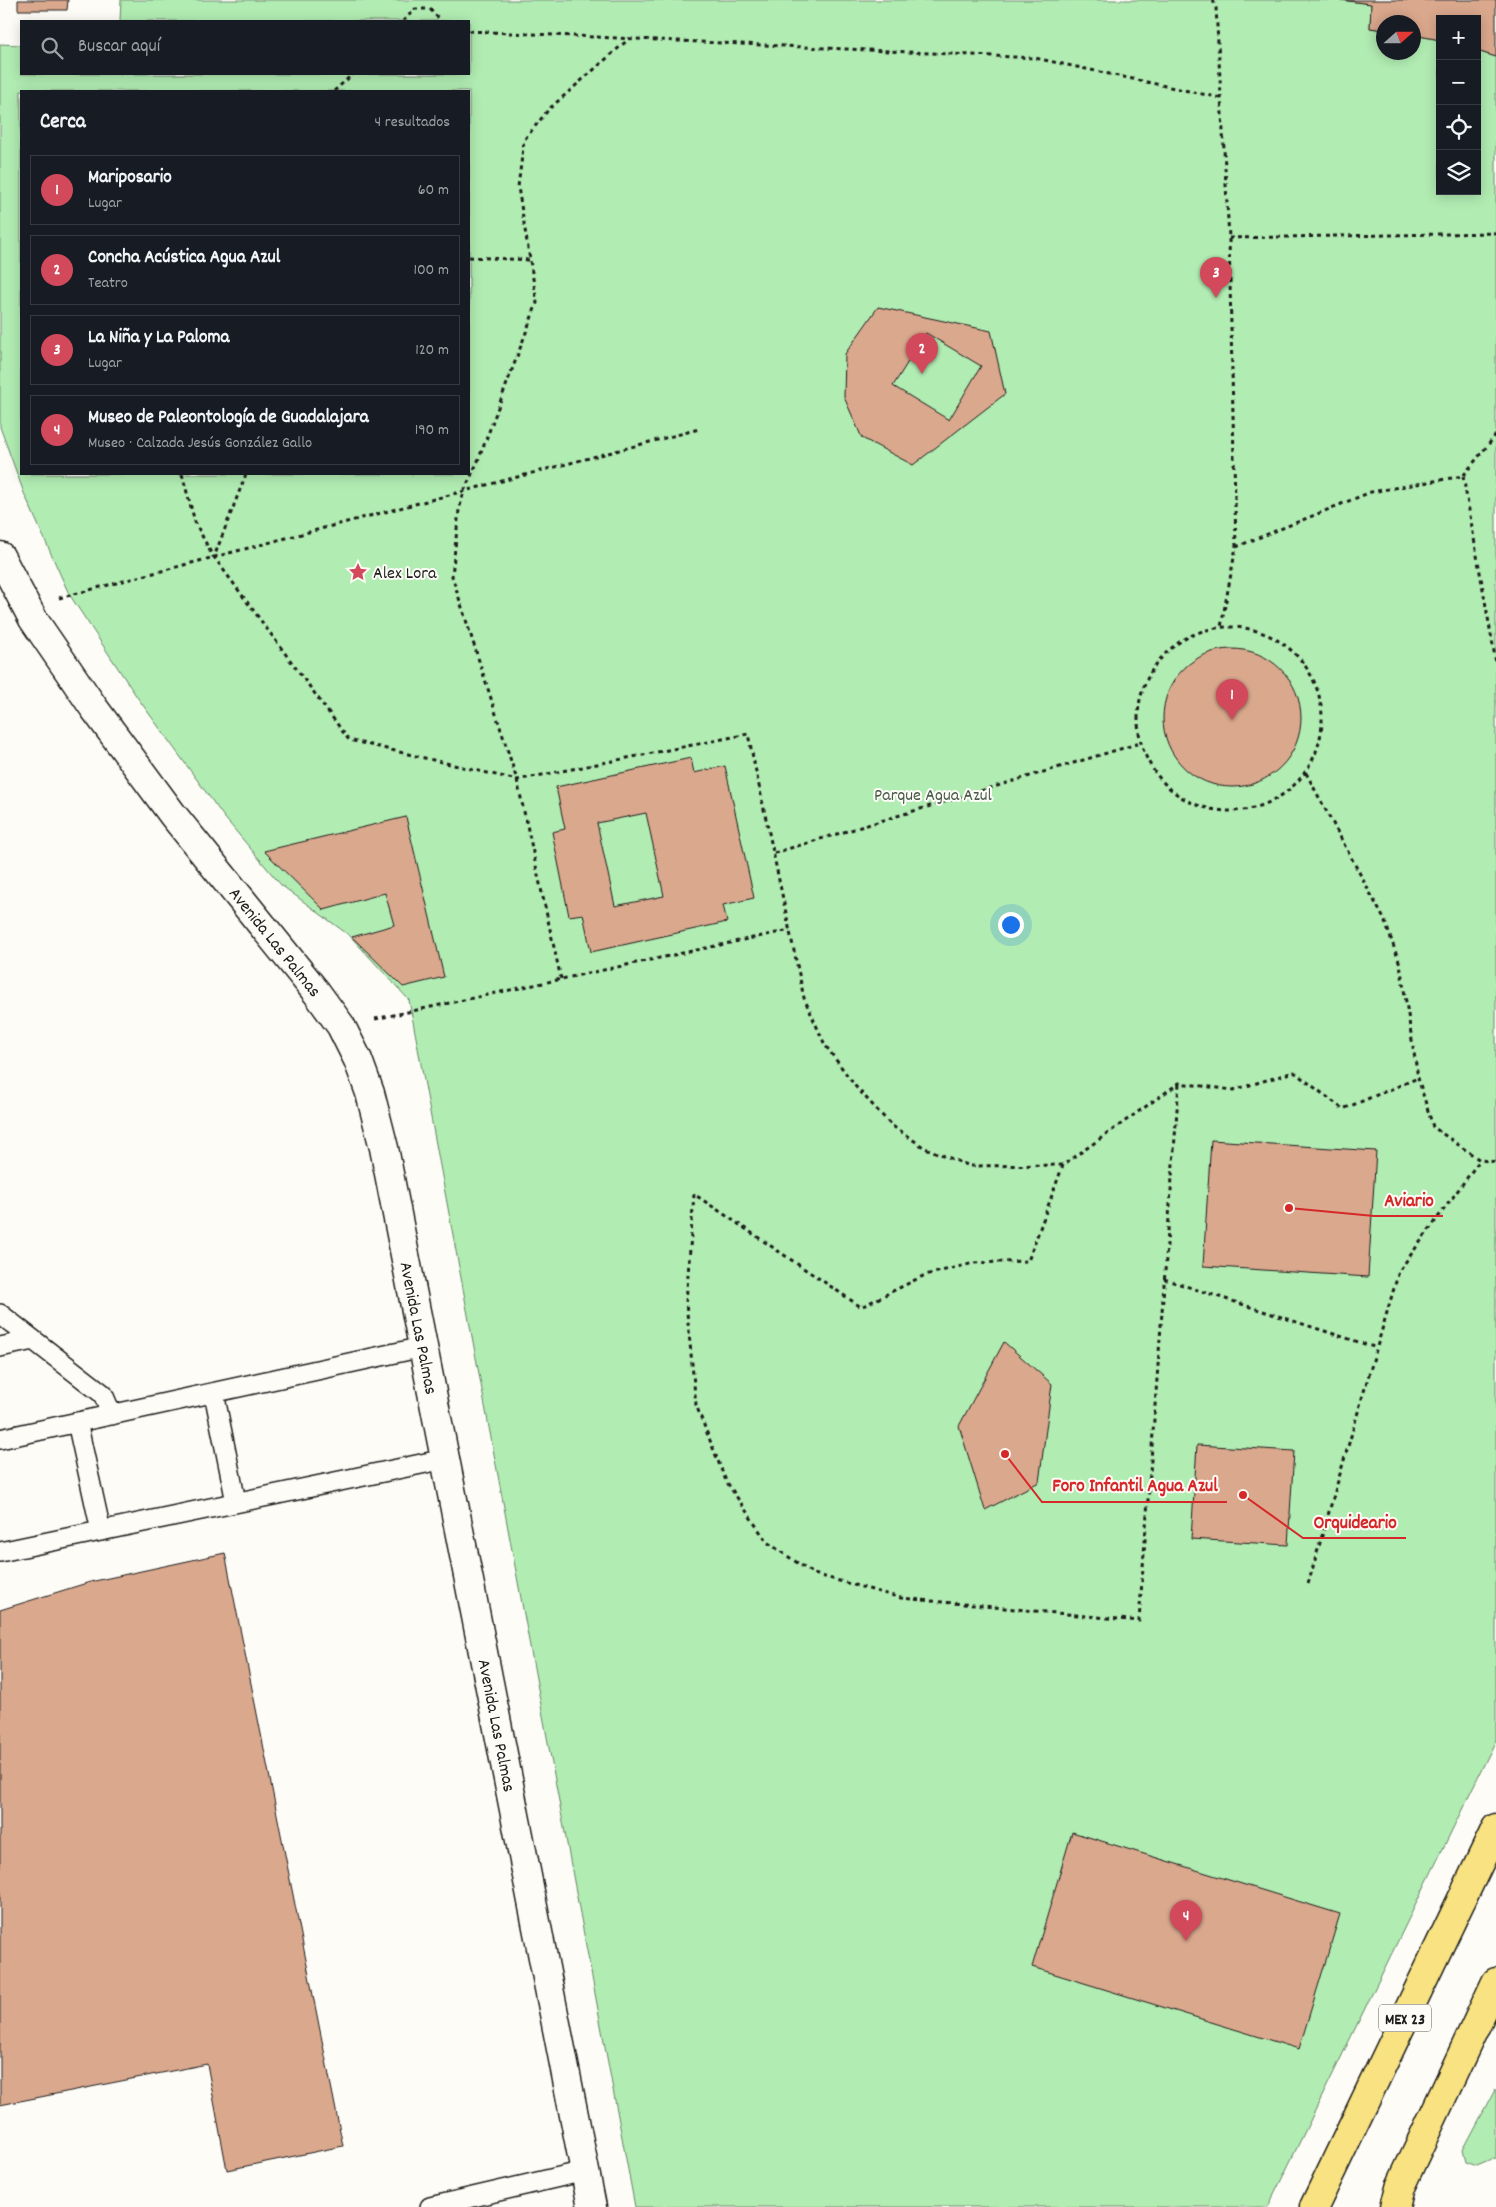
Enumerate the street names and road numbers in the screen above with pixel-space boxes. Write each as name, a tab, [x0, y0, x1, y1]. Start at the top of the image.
street label: Avenida Las Palmas	[221, 883, 326, 1004]
street label: Avenida Las Palmas	[392, 1260, 442, 1397]
street label: Avenida Las Palmas	[470, 1657, 520, 1794]
road number: MEX 23	[1379, 2005, 1431, 2032]

